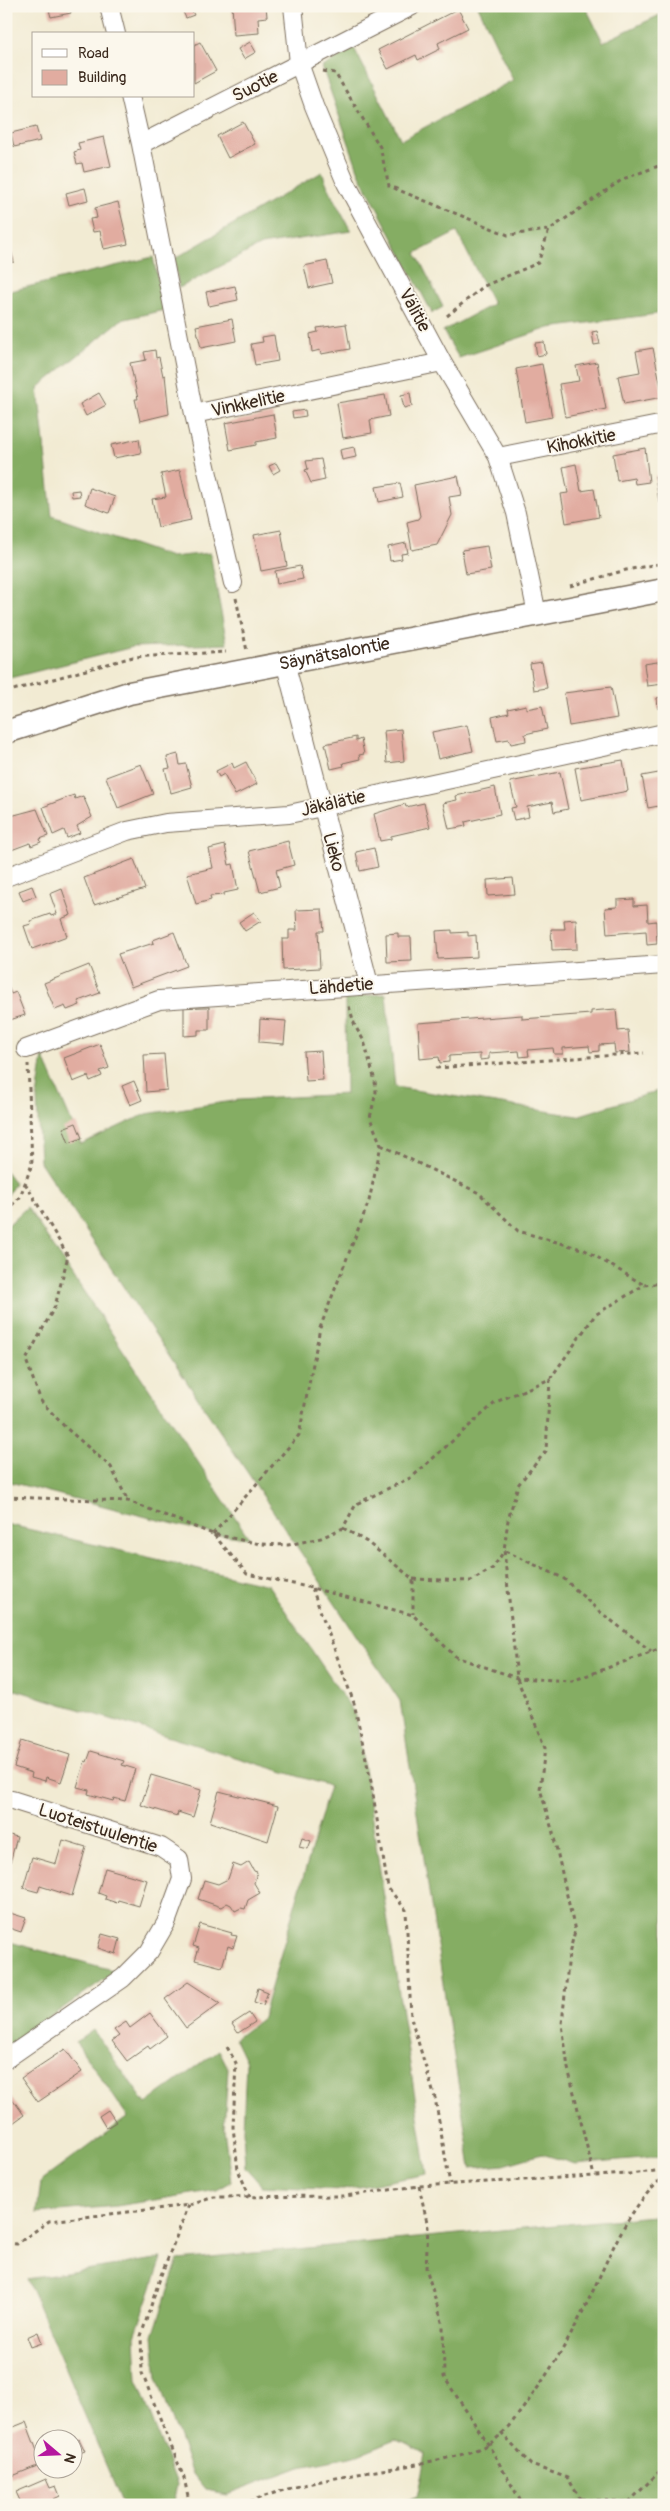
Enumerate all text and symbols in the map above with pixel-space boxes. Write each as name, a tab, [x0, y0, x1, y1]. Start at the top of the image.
legend	[32, 32, 195, 98]
text: Road	[78, 44, 109, 63]
street label: Suotie	[228, 65, 282, 108]
text: Building	[78, 68, 126, 87]
street label: Välitie	[394, 284, 436, 336]
street label: Vinkkelitie	[209, 384, 287, 423]
street label: Kihokkitie	[545, 424, 618, 459]
street label: Säynätsalontie	[277, 632, 392, 676]
street label: Jäkälätie	[299, 785, 368, 822]
street label: Lieko	[317, 830, 350, 874]
street label: Lähdetie	[308, 973, 374, 1000]
street label: Luoteistuulentie	[35, 1798, 160, 1859]
north arrow	[32, 2428, 82, 2478]
text: N	[60, 2451, 79, 2465]

